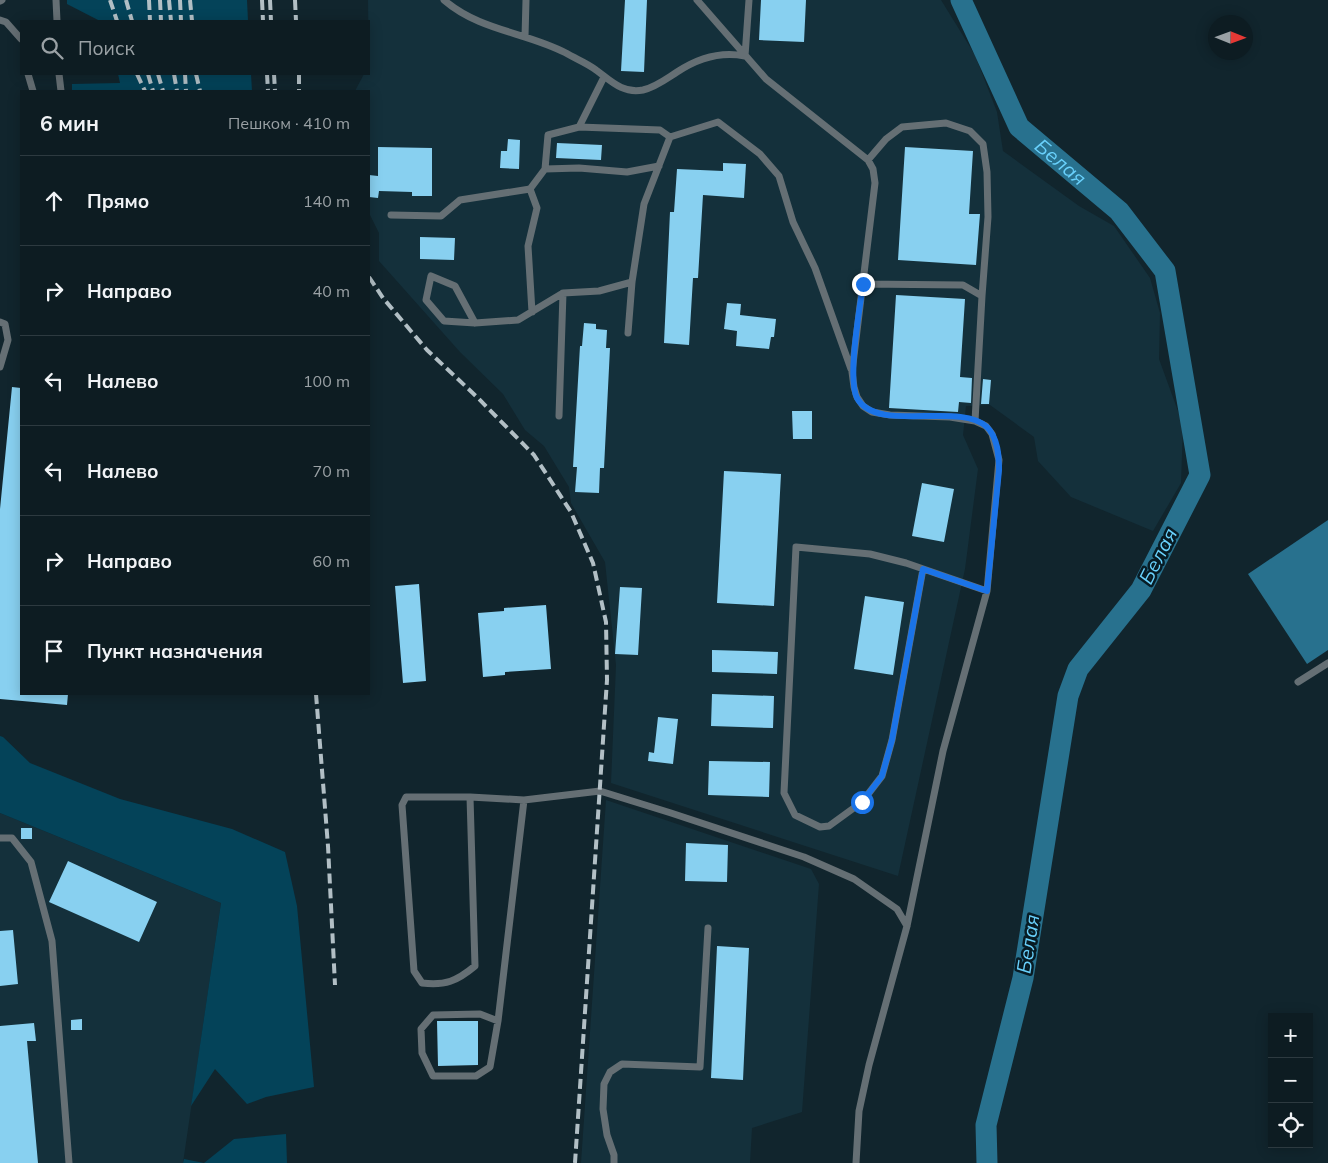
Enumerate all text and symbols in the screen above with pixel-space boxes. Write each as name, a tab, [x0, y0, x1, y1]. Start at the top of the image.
north arrow	[1208, 15, 1253, 60]
search box	[20, 20, 370, 75]
icon: search	[38, 34, 66, 62]
text: Поиск	[78, 36, 135, 60]
text: 6 мин	[40, 110, 99, 136]
text: Пешком · 410 m	[228, 113, 350, 133]
water label: Белая	[1030, 133, 1092, 190]
icon: ahead	[40, 187, 68, 215]
text: Прямо	[87, 189, 149, 213]
text: 140 m	[303, 191, 350, 211]
route end	[852, 273, 875, 296]
icon: right	[40, 277, 68, 305]
text: Направо	[87, 279, 172, 303]
text: 40 m	[313, 281, 350, 301]
icon: left	[40, 367, 68, 395]
text: Налево	[87, 369, 159, 393]
text: 100 m	[303, 371, 350, 391]
icon: left	[40, 457, 68, 485]
text: Налево	[87, 459, 159, 483]
text: 70 m	[313, 461, 350, 481]
water label: Белая	[1133, 524, 1182, 588]
icon: right	[40, 547, 68, 575]
text: Направо	[87, 549, 172, 573]
text: 60 m	[313, 551, 350, 571]
icon: arrive	[40, 637, 68, 665]
text: Пункт назначения	[87, 639, 263, 663]
route start	[851, 791, 874, 814]
water label: Белая	[1011, 913, 1045, 975]
map controls	[1268, 1013, 1313, 1148]
button: +	[1268, 1013, 1313, 1058]
button: −	[1268, 1058, 1313, 1103]
button: locate	[1268, 1103, 1313, 1148]

